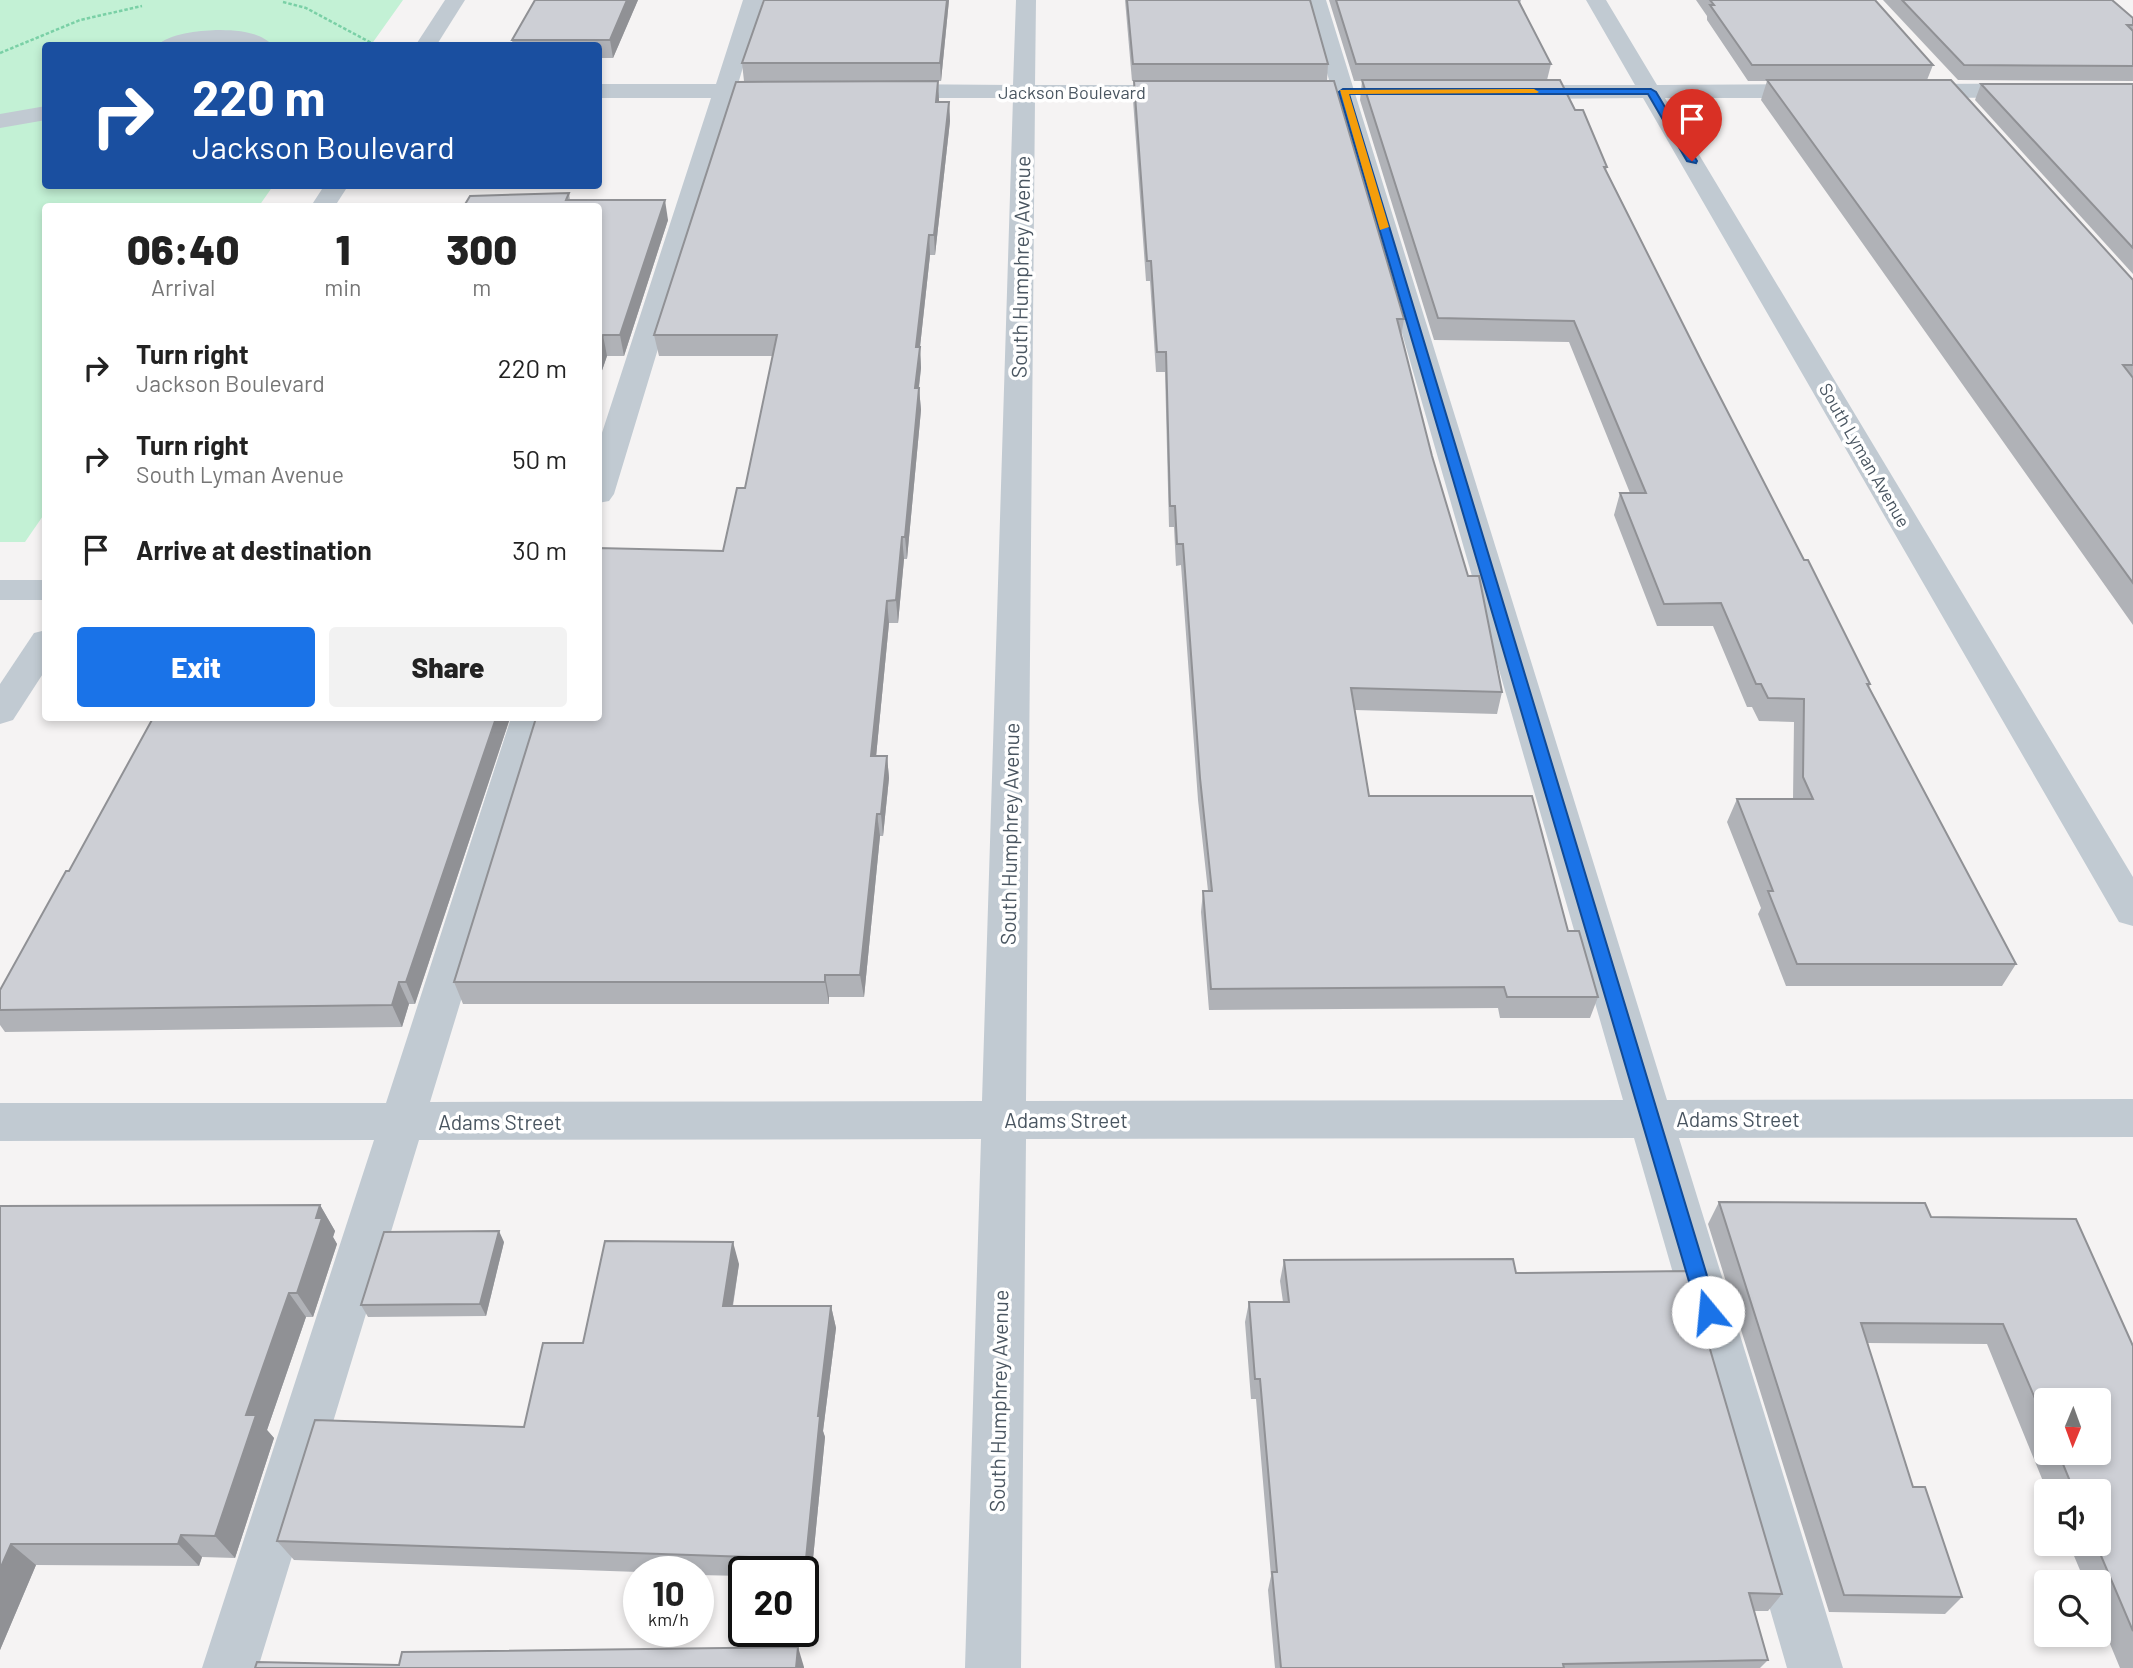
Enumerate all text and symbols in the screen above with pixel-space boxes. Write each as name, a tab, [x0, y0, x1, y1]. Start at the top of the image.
text: 220 m	[192, 67, 326, 126]
icon: right	[77, 70, 168, 161]
street label: Jackson Boulevard	[998, 81, 1146, 103]
pin	[1662, 89, 1722, 161]
icon: arrive	[1673, 100, 1711, 138]
text: Jackson Boulevard	[192, 127, 455, 165]
street label: South Humphrey Avenue	[1006, 156, 1034, 378]
text: 06:40	[127, 223, 239, 273]
text: 1	[335, 223, 350, 273]
text: 300	[446, 223, 517, 273]
text: Arrival	[151, 273, 215, 301]
text: min	[324, 273, 362, 301]
text: m	[472, 273, 491, 301]
text: Turn right	[136, 338, 249, 369]
icon: right	[77, 349, 115, 387]
text: 220 m	[498, 352, 567, 383]
text: Jackson Boulevard	[136, 369, 325, 397]
street label: South Lyman Avenue	[1815, 379, 1915, 531]
text: Turn right	[136, 429, 249, 460]
icon: right	[77, 440, 115, 478]
text: 50 m	[512, 443, 567, 474]
text: South Lyman Avenue	[136, 460, 344, 488]
icon: arrive	[77, 531, 115, 569]
text: Arrive at destination	[136, 534, 372, 565]
text: 30 m	[512, 534, 567, 565]
button: Exit	[77, 627, 315, 707]
button: Share	[329, 627, 567, 707]
street label: South Humphrey Avenue	[995, 723, 1023, 945]
street label: Adams Street	[1676, 1106, 1800, 1131]
street label: Adams Street	[1004, 1107, 1128, 1132]
street label: Adams Street	[438, 1109, 562, 1134]
position arrow	[1671, 1275, 1745, 1349]
street label: South Humphrey Avenue	[984, 1290, 1012, 1512]
north arrow	[2034, 1388, 2110, 1465]
map controls	[2034, 1388, 2111, 1647]
button: sound	[2034, 1479, 2111, 1556]
speed limit sign: 20	[728, 1556, 819, 1647]
button: search	[2034, 1570, 2111, 1647]
text: 10	[652, 1571, 685, 1613]
text: km/h	[648, 1608, 689, 1630]

